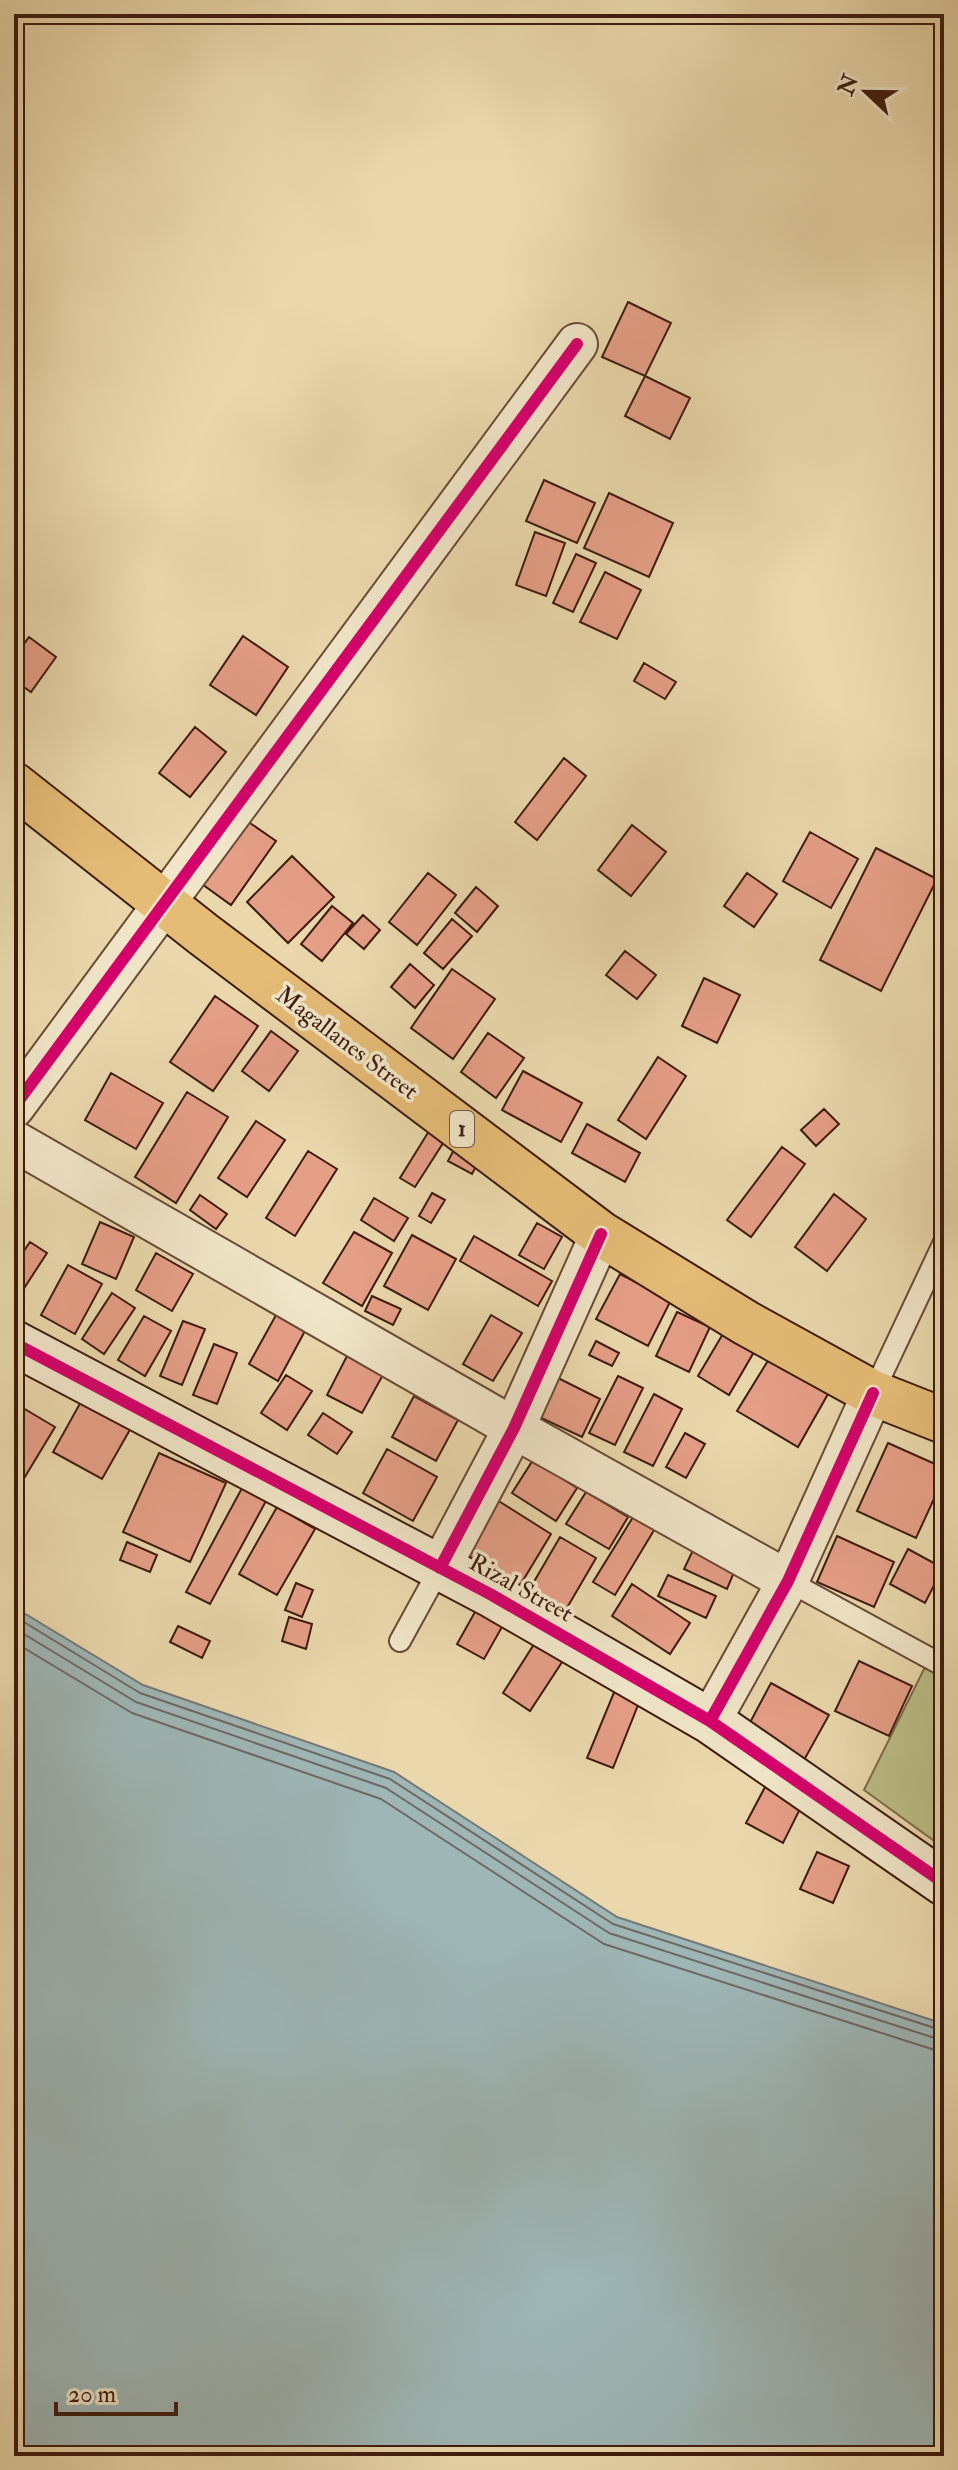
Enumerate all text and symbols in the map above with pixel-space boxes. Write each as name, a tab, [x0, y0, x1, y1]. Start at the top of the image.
north arrow	[826, 52, 906, 132]
text: N	[831, 70, 865, 100]
street label: Magallanes Street	[270, 979, 425, 1107]
road number: 1	[450, 1111, 474, 1147]
street label: Rizal Street	[464, 1547, 579, 1629]
scale bar	[56, 2366, 176, 2416]
text: 20 m	[68, 2379, 117, 2410]

